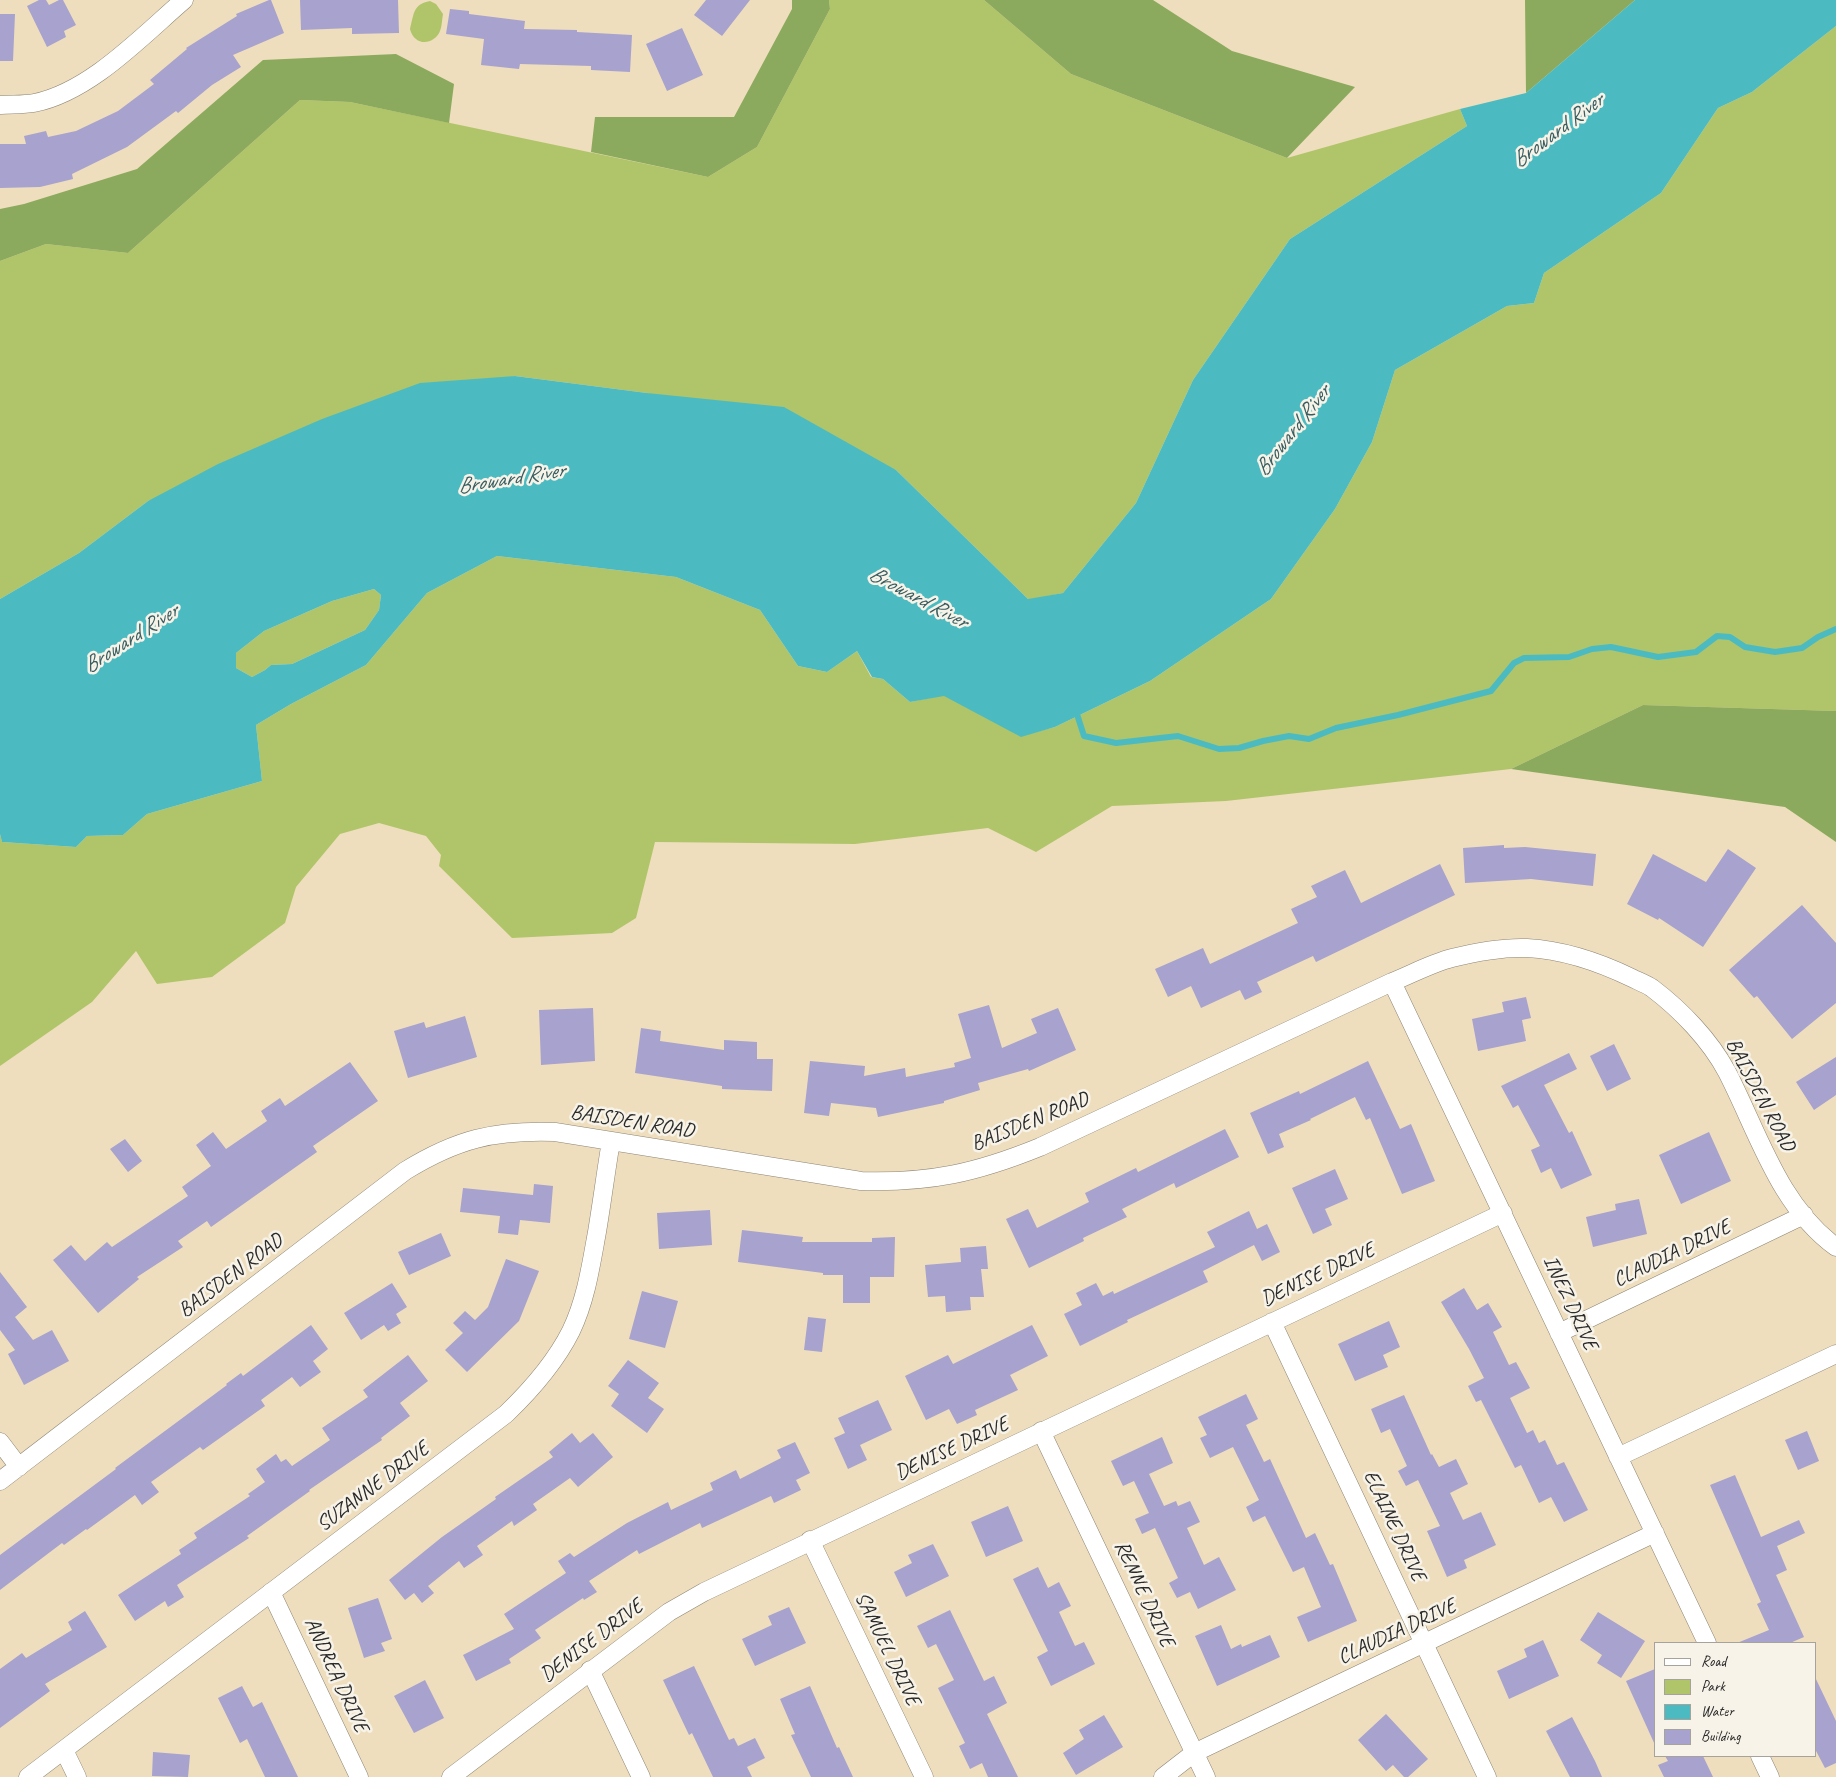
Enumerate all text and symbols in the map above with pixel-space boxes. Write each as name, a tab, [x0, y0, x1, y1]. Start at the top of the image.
water label: Broward River	[1507, 88, 1609, 174]
water label: Broward River	[1249, 380, 1337, 482]
water label: Broward River	[456, 458, 566, 500]
water label: Broward River	[864, 561, 972, 635]
water label: Broward River	[79, 599, 183, 679]
street label: BAISDEN ROAD	[1720, 1034, 1800, 1156]
street label: BAISDEN ROAD	[968, 1087, 1092, 1157]
street label: BAISDEN ROAD	[569, 1100, 695, 1144]
street label: CLAUDIA DRIVE	[1609, 1215, 1735, 1293]
street label: BAISDEN ROAD	[174, 1228, 288, 1324]
street label: DENISE DRIVE	[1257, 1238, 1379, 1312]
street label: INEZ DRIVE	[1537, 1252, 1603, 1354]
street label: DENISE DRIVE	[891, 1412, 1013, 1486]
street label: SUZANNE DRIVE	[312, 1437, 434, 1537]
street label: ELAINE DRIVE	[1357, 1467, 1431, 1585]
street label: RENNE DRIVE	[1108, 1537, 1180, 1651]
street label: SAMUEL DRIVE	[849, 1588, 925, 1710]
street label: DENISE DRIVE	[536, 1594, 648, 1688]
street label: CLAUDIA DRIVE	[1334, 1594, 1460, 1670]
street label: ANDREA DRIVE	[298, 1614, 374, 1736]
legend	[1654, 1642, 1816, 1757]
text: Road	[1701, 1652, 1726, 1671]
text: Park	[1701, 1677, 1725, 1696]
text: Water	[1701, 1702, 1734, 1721]
text: Building	[1701, 1727, 1740, 1746]

